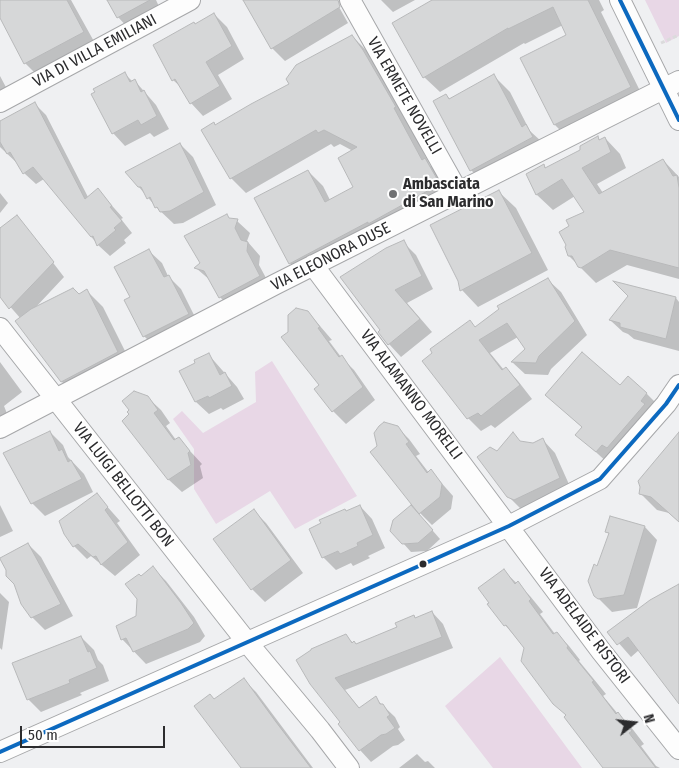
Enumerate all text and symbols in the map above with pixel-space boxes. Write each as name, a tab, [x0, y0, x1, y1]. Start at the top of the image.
street label: VIA DI VILLA EMILIANI	[30, 10, 160, 92]
street label: VIA ERMETE NOVELLI	[363, 34, 445, 158]
place label: Ambasciata di San Marino	[403, 175, 494, 213]
marker: Ambasciata di San Marino	[387, 188, 399, 200]
street label: VIA ELEONORA DUSE	[268, 219, 394, 295]
street label: VIA ALAMANNO MORELLI	[356, 326, 466, 464]
street label: VIA LUIGI BELLOTTI BON	[69, 419, 177, 551]
unlabelled marker	[418, 559, 428, 569]
street label: VIA ADELAIDE RISTORI	[534, 564, 634, 688]
north arrow	[609, 698, 659, 748]
text: N	[640, 712, 658, 725]
scale bar	[22, 716, 168, 748]
text: 50 m	[28, 726, 58, 744]

